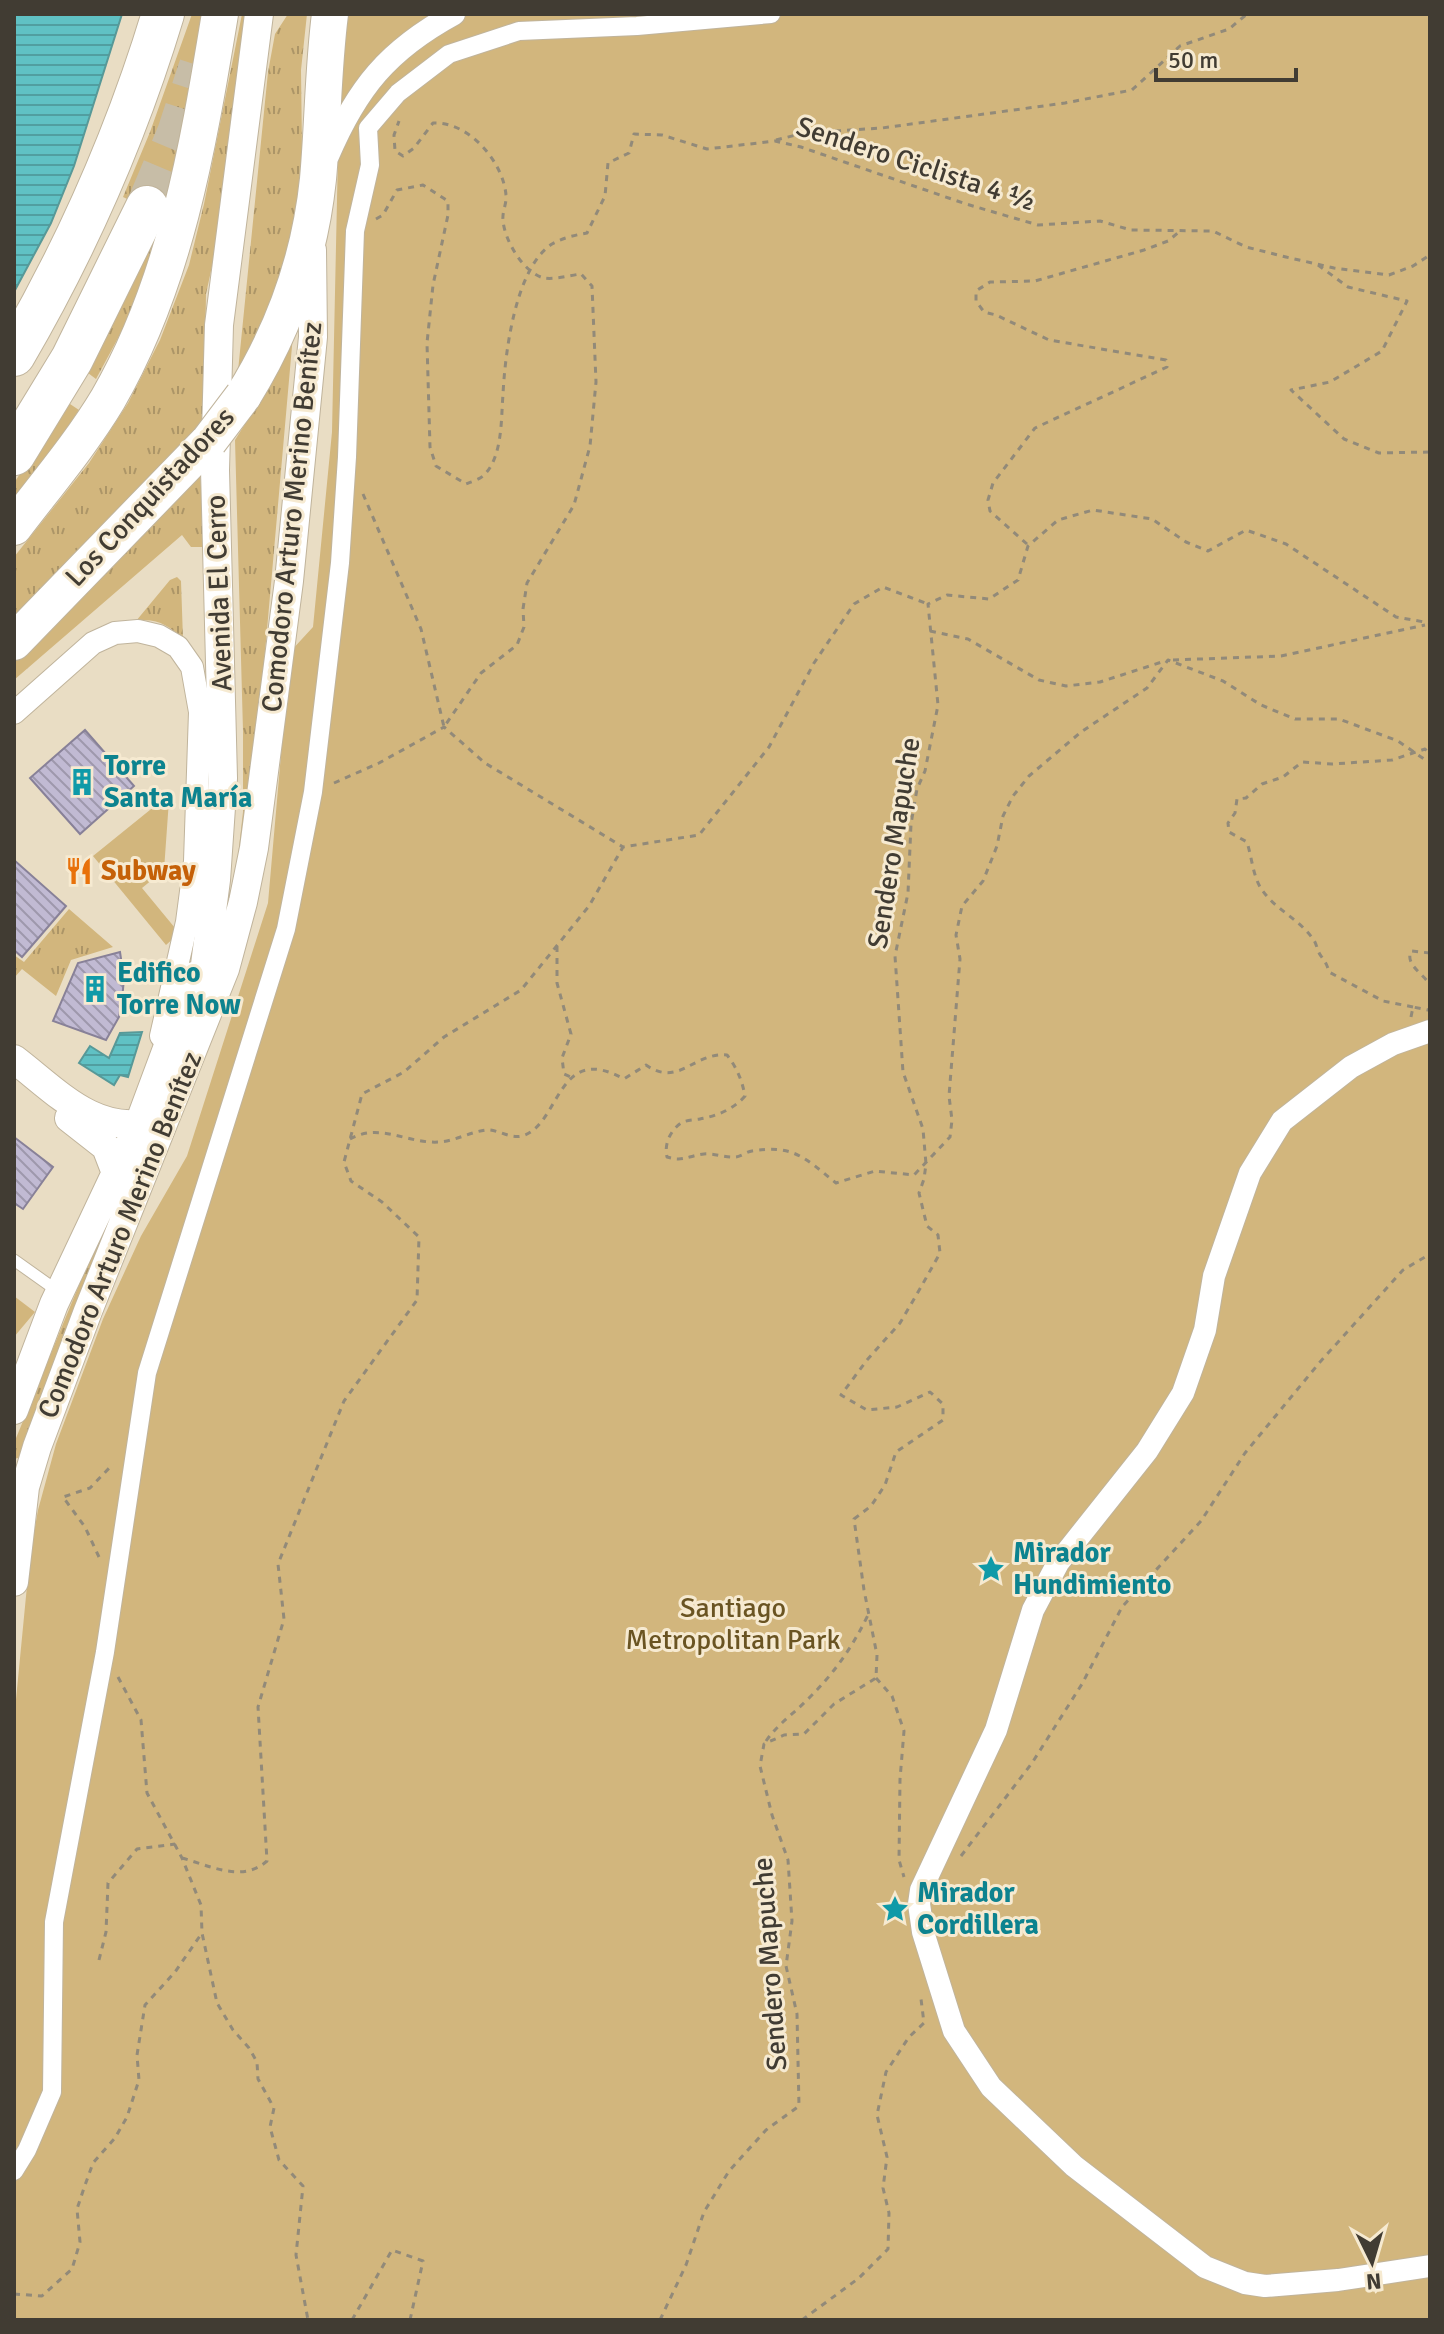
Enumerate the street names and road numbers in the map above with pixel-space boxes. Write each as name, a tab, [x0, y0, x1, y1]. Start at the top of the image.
street label: Sendero Ciclista 4 ½	[792, 109, 1040, 219]
street label: Comodoro Arturo Merino Benítez	[255, 320, 329, 714]
street label: Los Conquistadores	[58, 400, 242, 594]
street label: Avenida El Cerro	[199, 494, 239, 692]
street label: Sendero Mapuche	[861, 735, 927, 951]
street label: Comodoro Arturo Merino Benítez	[31, 1047, 209, 1423]
street label: Sendero Mapuche	[746, 1856, 794, 2072]

